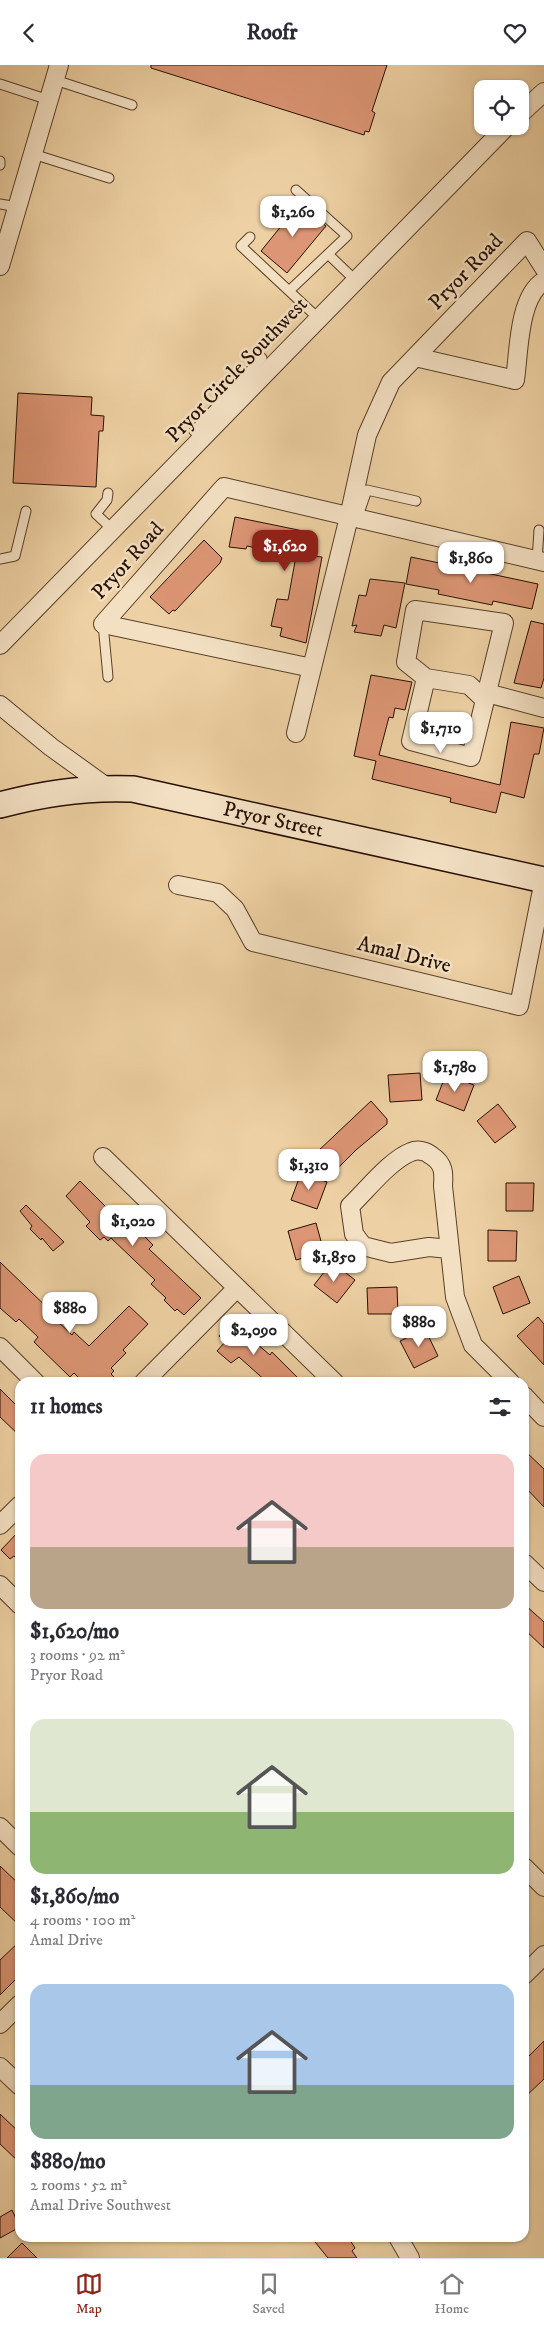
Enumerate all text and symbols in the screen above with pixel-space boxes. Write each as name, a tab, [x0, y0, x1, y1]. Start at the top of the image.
icon: back	[15, 19, 43, 47]
text: Roofr	[246, 19, 298, 46]
icon: heart	[501, 19, 529, 47]
map controls	[474, 80, 529, 135]
button: locate	[474, 80, 529, 135]
pin: $1,260	[252, 195, 334, 238]
text: $1,260	[271, 202, 315, 222]
street label: Pryor Road	[423, 228, 509, 315]
street label: Pryor Circle Southwest	[161, 291, 313, 448]
street label: Pryor Road	[86, 516, 170, 605]
pin: $1,620	[244, 529, 326, 572]
text: $1,620	[263, 536, 307, 556]
pin: $1,860	[430, 541, 512, 584]
text: $1,860	[449, 548, 493, 568]
pin: $1,710	[400, 711, 482, 754]
text: $1,710	[421, 718, 461, 738]
street label: Pryor Street	[220, 796, 326, 844]
street label: Amal Drive	[354, 931, 454, 979]
pin: $1,780	[414, 1051, 496, 1093]
text: $1,780	[434, 1057, 476, 1077]
pin: $1,310	[268, 1149, 350, 1191]
text: $1,310	[289, 1155, 329, 1175]
pin: $1,020	[92, 1205, 174, 1247]
text: $1,020	[111, 1211, 155, 1231]
pin: $1,850	[293, 1241, 375, 1283]
text: $1,850	[312, 1247, 356, 1267]
pin: $880	[40, 1291, 100, 1334]
text: $880	[53, 1298, 87, 1318]
pin: $880	[389, 1305, 449, 1348]
text: $880	[402, 1312, 436, 1332]
pin: $2,090	[213, 1313, 295, 1356]
text: $2,090	[231, 1320, 277, 1340]
icon: filters	[486, 1393, 514, 1421]
text: 11 homes	[30, 1394, 103, 1420]
icon: home	[227, 1487, 317, 1577]
text: $1,620/mo	[30, 1619, 119, 1645]
text: 3 rooms · 92 m²	[30, 1645, 125, 1665]
text: Pryor Road	[30, 1665, 103, 1685]
icon: home	[227, 1752, 317, 1842]
text: $1,860/mo	[30, 1884, 119, 1910]
text: 4 rooms · 100 m²	[30, 1910, 135, 1930]
text: Amal Drive	[30, 1930, 103, 1950]
icon: home	[227, 2017, 317, 2107]
text: $880/mo	[30, 2149, 105, 2175]
text: 2 rooms · 52 m²	[30, 2175, 127, 2195]
text: Amal Drive Southwest	[30, 2195, 171, 2215]
tab: Map	[75, 2270, 103, 2318]
tab: Saved	[253, 2270, 285, 2318]
tab: Home	[434, 2270, 469, 2318]

